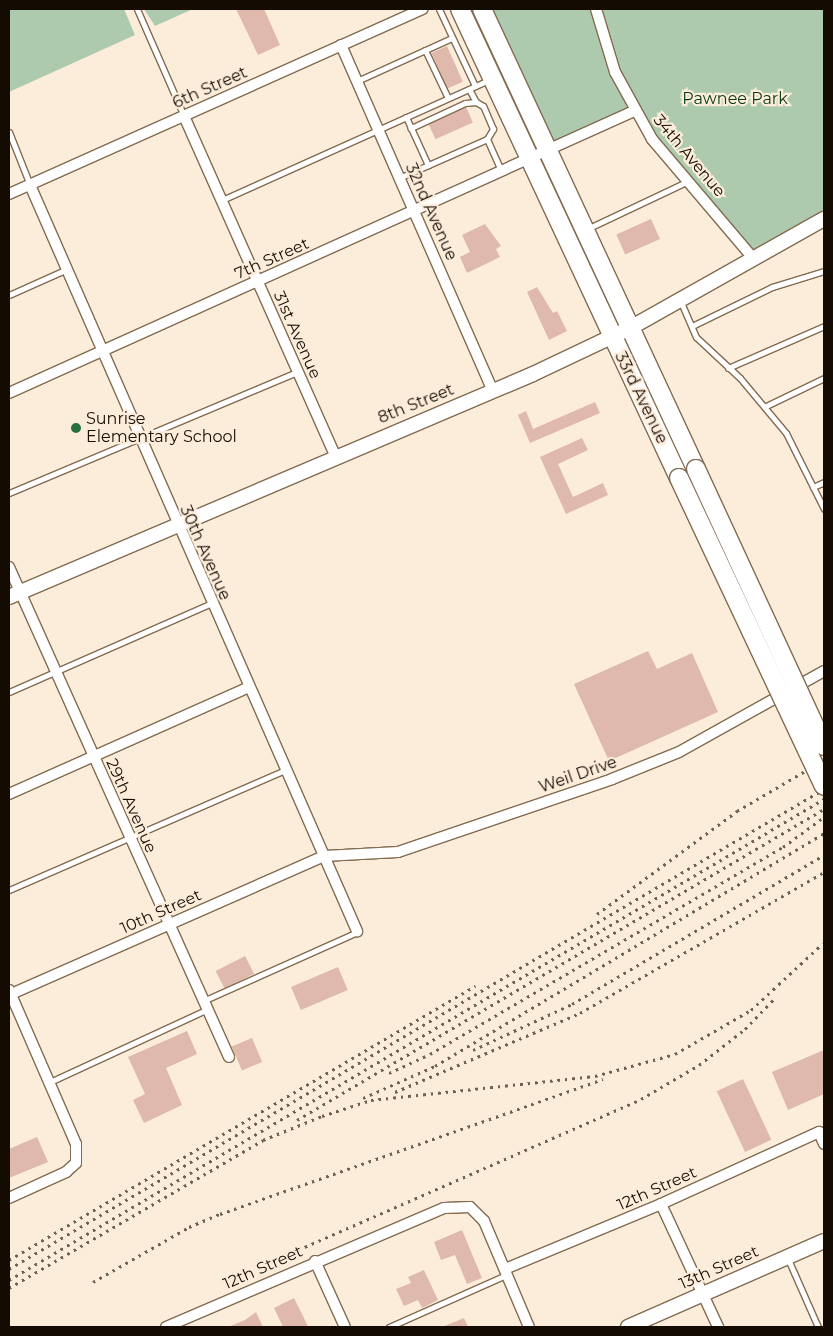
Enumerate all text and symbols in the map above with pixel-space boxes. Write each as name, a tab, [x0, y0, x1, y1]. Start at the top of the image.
street label: 6th Street	[170, 63, 250, 113]
park label: Pawnee Park	[682, 89, 788, 109]
street label: 34th Avenue	[649, 111, 729, 201]
street label: 32nd Avenue	[401, 160, 461, 264]
street label: 7th Street	[232, 234, 312, 284]
street label: 31st Avenue	[269, 288, 325, 382]
street label: 33rd Avenue	[611, 349, 671, 447]
street label: 8th Street	[375, 380, 457, 428]
place label: Sunrise Elementary School	[86, 409, 237, 447]
marker: Sunrise Elementary School	[70, 422, 82, 434]
street label: 30th Avenue	[176, 503, 234, 603]
street label: Weil Drive	[536, 753, 620, 797]
street label: 29th Avenue	[102, 756, 160, 856]
street label: 10th Street	[118, 886, 204, 938]
street label: 12th Street	[614, 1163, 700, 1215]
street label: 12th Street	[220, 1242, 306, 1294]
street label: 13th Street	[676, 1242, 762, 1294]

